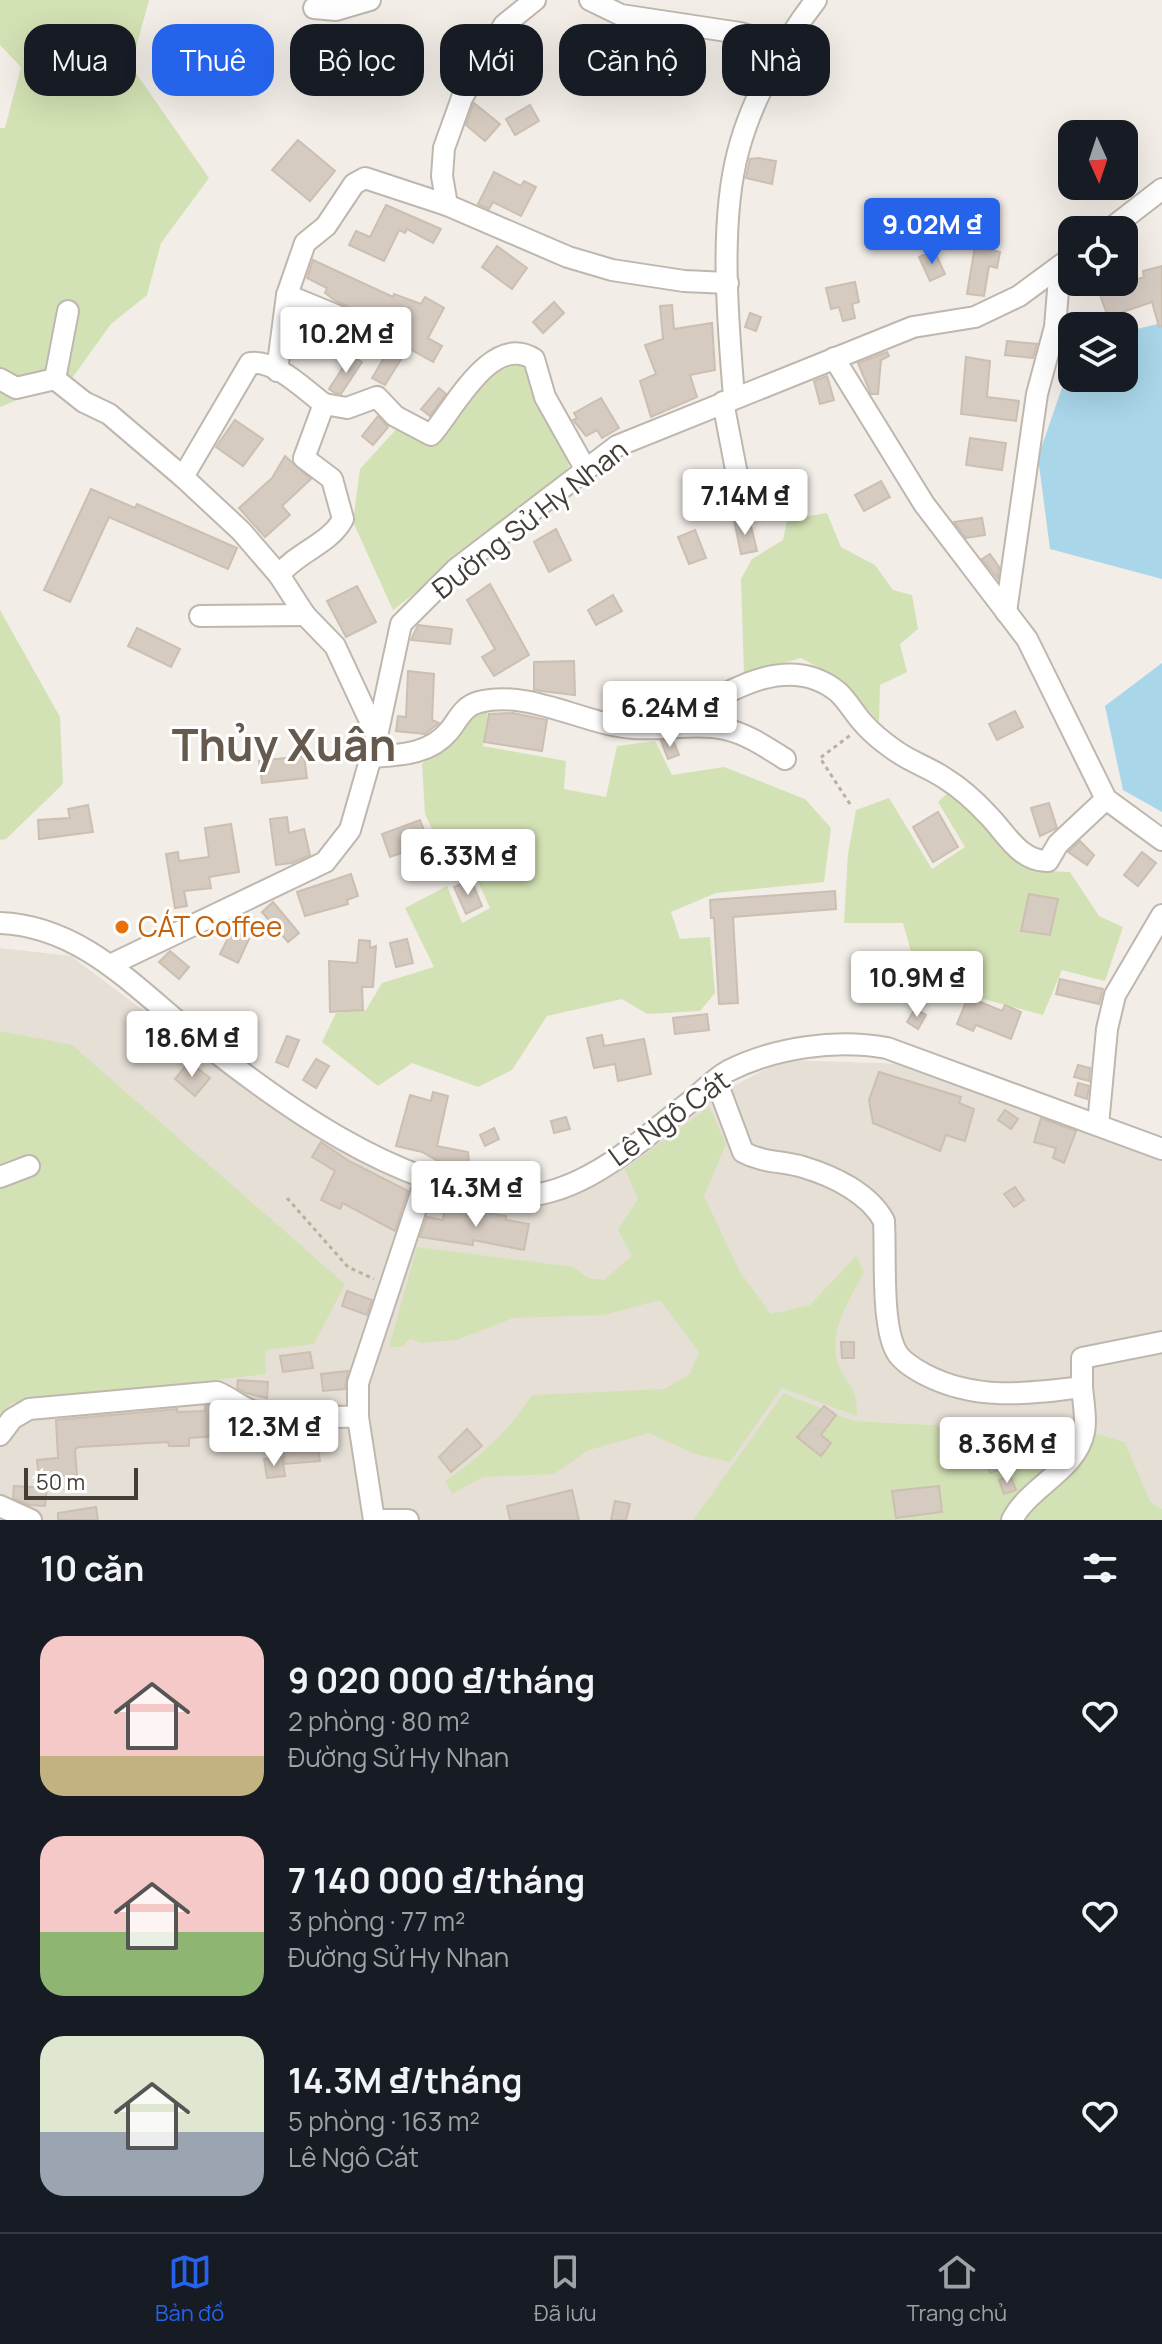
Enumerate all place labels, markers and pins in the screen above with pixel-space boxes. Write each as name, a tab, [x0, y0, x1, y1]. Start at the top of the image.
pin: 9.02M ₫	[858, 198, 1006, 266]
pin: 10.2M ₫	[272, 307, 420, 375]
pin: 7.14M ₫	[671, 469, 819, 537]
pin: 6.24M ₫	[596, 681, 744, 749]
pin: 6.33M ₫	[394, 829, 542, 897]
place label: CÁT Coffee	[138, 907, 282, 945]
marker: CÁT Coffee	[113, 918, 131, 936]
pin: 10.9M ₫	[843, 951, 991, 1019]
pin: 18.6M ₫	[118, 1011, 266, 1079]
pin: 14.3M ₫	[402, 1161, 550, 1229]
pin: 12.3M ₫	[200, 1400, 348, 1468]
pin: 8.36M ₫	[933, 1417, 1081, 1485]

